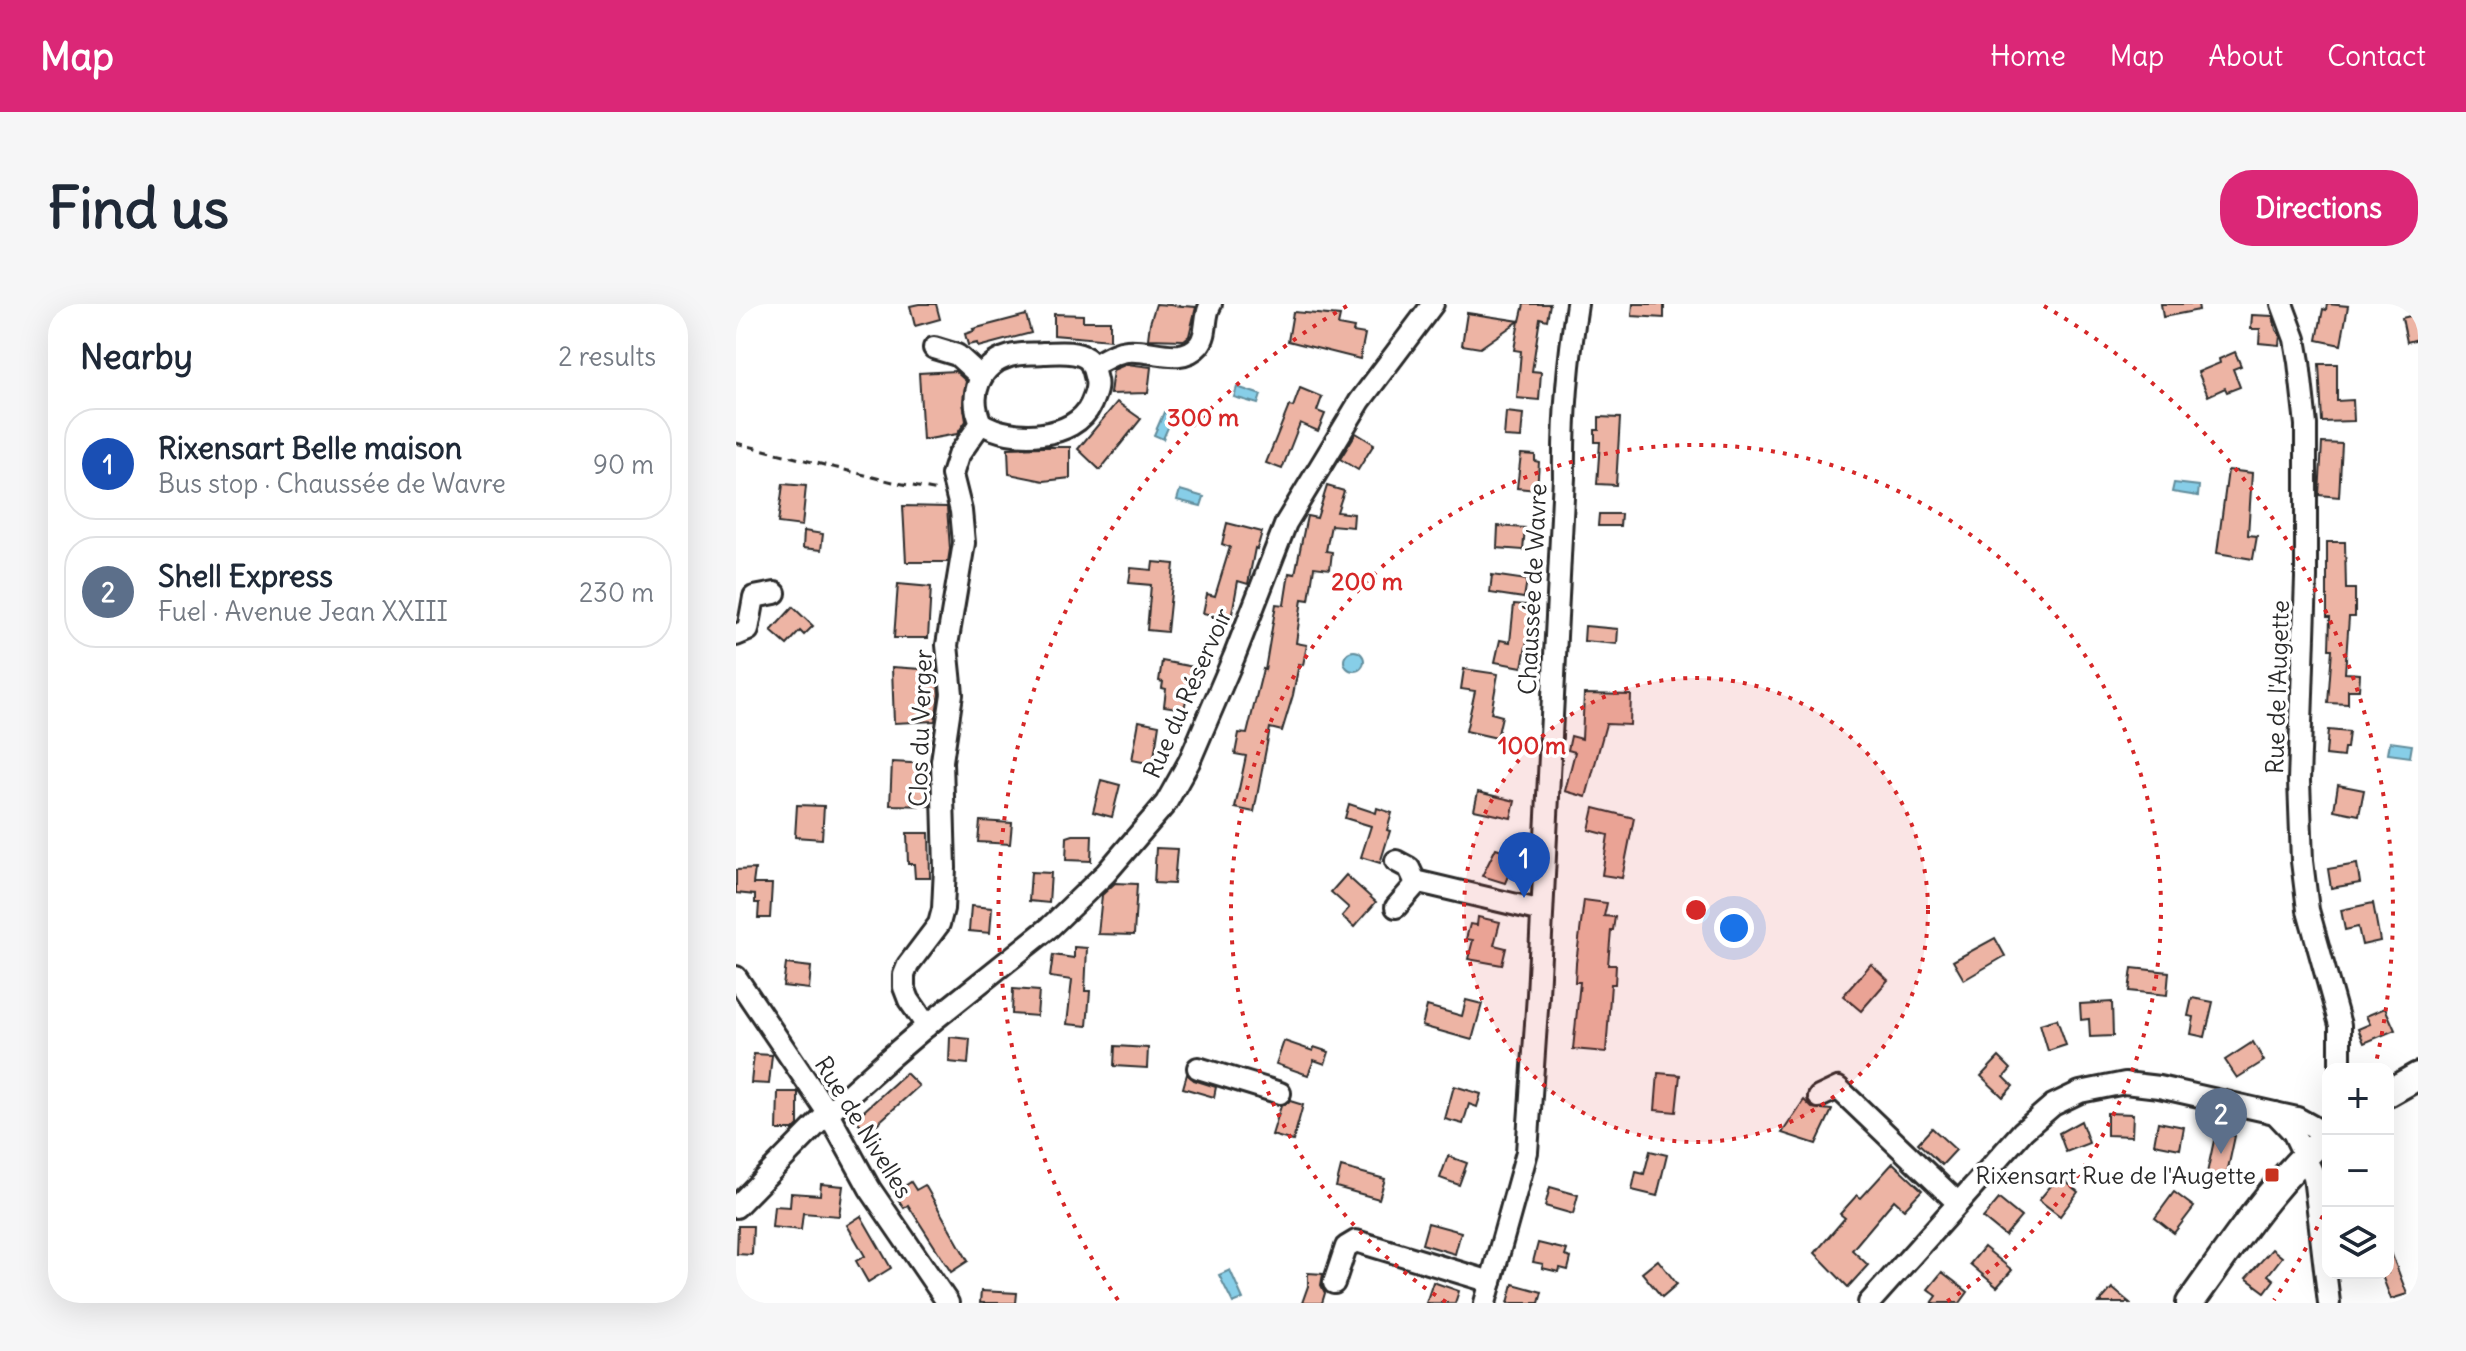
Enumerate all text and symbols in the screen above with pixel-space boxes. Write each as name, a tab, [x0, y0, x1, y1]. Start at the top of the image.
text: Map	[40, 33, 114, 80]
text: Home	[1990, 38, 2066, 74]
text: Map	[2110, 38, 2164, 74]
text: About	[2208, 38, 2283, 74]
text: Contact	[2327, 38, 2426, 74]
button: Directions	[2220, 170, 2418, 246]
text: Find us	[48, 173, 229, 243]
text: Nearby	[80, 335, 193, 378]
text: 2 results	[558, 340, 656, 373]
text: 300 m	[1167, 402, 1239, 432]
text: Rixensart Belle maison	[158, 429, 462, 467]
text: 1	[103, 448, 113, 481]
text: 90 m	[593, 448, 654, 481]
text: Bus stop · Chaussée de Wavre	[158, 467, 506, 500]
street label: Chaussée de Wavre	[1511, 483, 1553, 695]
text: Shell Express	[158, 557, 333, 595]
text: 200 m	[1331, 566, 1403, 596]
text: 2	[101, 576, 115, 609]
text: 230 m	[579, 576, 654, 609]
text: Fuel · Avenue Jean XXIII	[158, 595, 448, 628]
street label: Rue de l'Augette	[2259, 600, 2295, 774]
street label: Rue du Réservoir	[1136, 603, 1238, 783]
street label: Clos du Verger	[902, 648, 938, 807]
text: 100 m	[1498, 730, 1566, 760]
pin: 1	[1498, 832, 1550, 898]
centre of rings	[1682, 896, 1710, 924]
your location	[1714, 908, 1754, 948]
street label: Rue de Nivelles	[809, 1051, 919, 1203]
map controls	[2322, 1063, 2394, 1279]
button: +	[2322, 1063, 2394, 1135]
pin: 2	[2195, 1088, 2247, 1154]
button: −	[2322, 1135, 2394, 1207]
place label: Rixensart Rue de l'Augette	[1975, 1160, 2256, 1190]
marker: Rixensart Rue de l'Augette	[2263, 1166, 2281, 1184]
button: layers	[2322, 1207, 2394, 1279]

